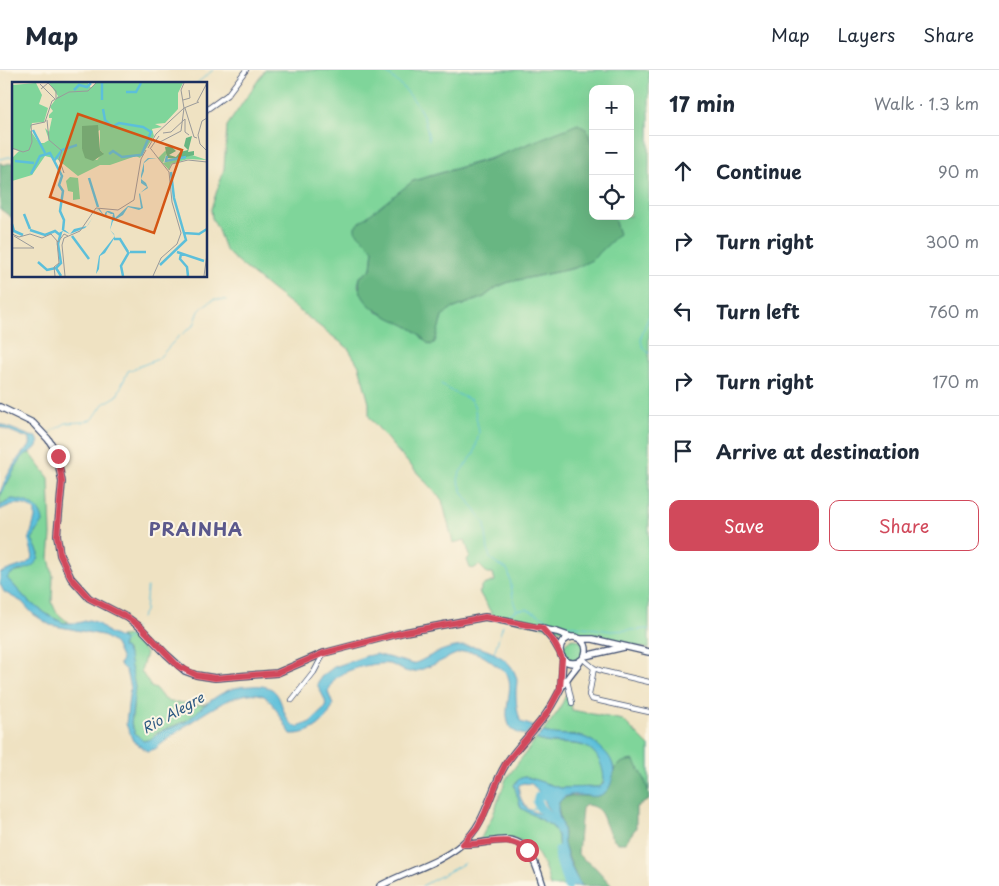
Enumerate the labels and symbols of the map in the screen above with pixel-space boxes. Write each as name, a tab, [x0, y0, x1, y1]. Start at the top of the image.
inset map	[12, 82, 208, 278]
route end	[47, 445, 70, 468]
district label: PRAINHA	[149, 515, 243, 542]
water label: Rio Alegre	[138, 686, 209, 738]
route start	[516, 839, 539, 862]

